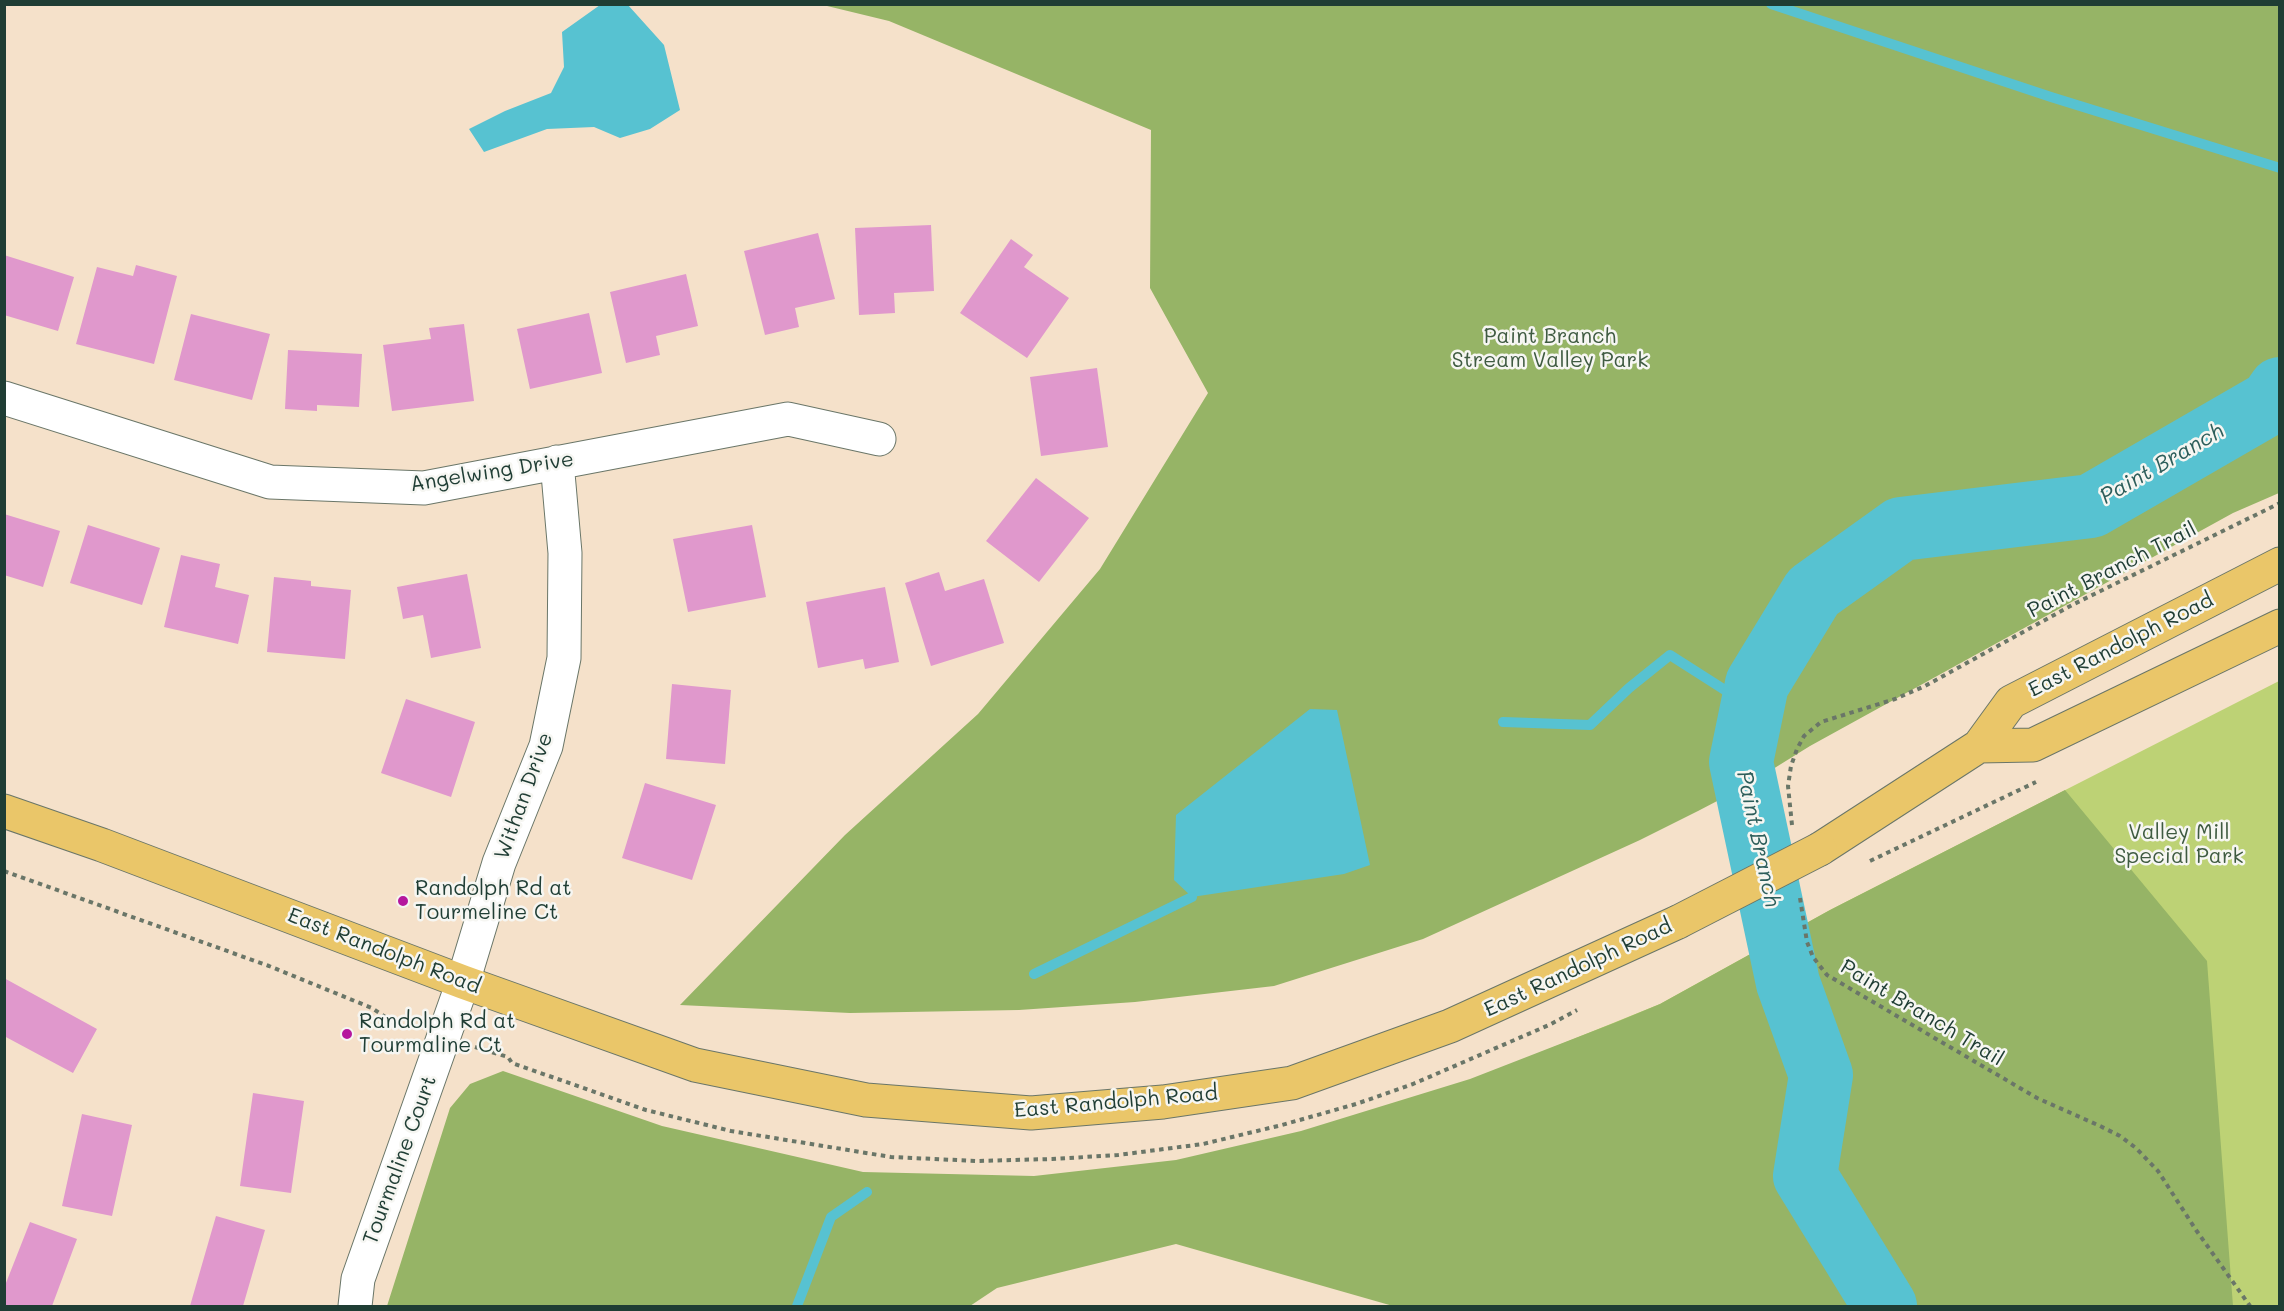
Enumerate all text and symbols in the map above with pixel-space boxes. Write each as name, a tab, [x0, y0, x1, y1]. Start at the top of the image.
park label: Paint Branch Stream Valley Park	[1452, 324, 1648, 374]
water label: Paint Branch	[2095, 418, 2229, 510]
street label: Angelwing Drive	[408, 447, 576, 497]
street label: Paint Branch Trail	[2023, 517, 2201, 623]
street label: East Randolph Road	[2024, 587, 2218, 703]
street label: Withan Drive	[489, 729, 559, 863]
water label: Paint Branch	[1731, 768, 1785, 910]
park label: Valley Mill Special Park	[2114, 820, 2244, 870]
place label: Randolph Rd at Tourmeline Ct	[415, 876, 572, 926]
marker: Randolph Rd at Tourmeline Ct	[396, 894, 410, 908]
street label: East Randolph Road	[284, 903, 484, 999]
street label: East Randolph Road	[1480, 913, 1676, 1023]
street label: Paint Branch Trail	[1836, 954, 2008, 1072]
place label: Randolph Rd at Tourmaline Ct	[359, 1009, 516, 1059]
marker: Randolph Rd at Tourmaline Ct	[340, 1027, 354, 1041]
street label: Tourmaline Court	[358, 1072, 442, 1248]
street label: East Randolph Road	[1013, 1081, 1219, 1123]

